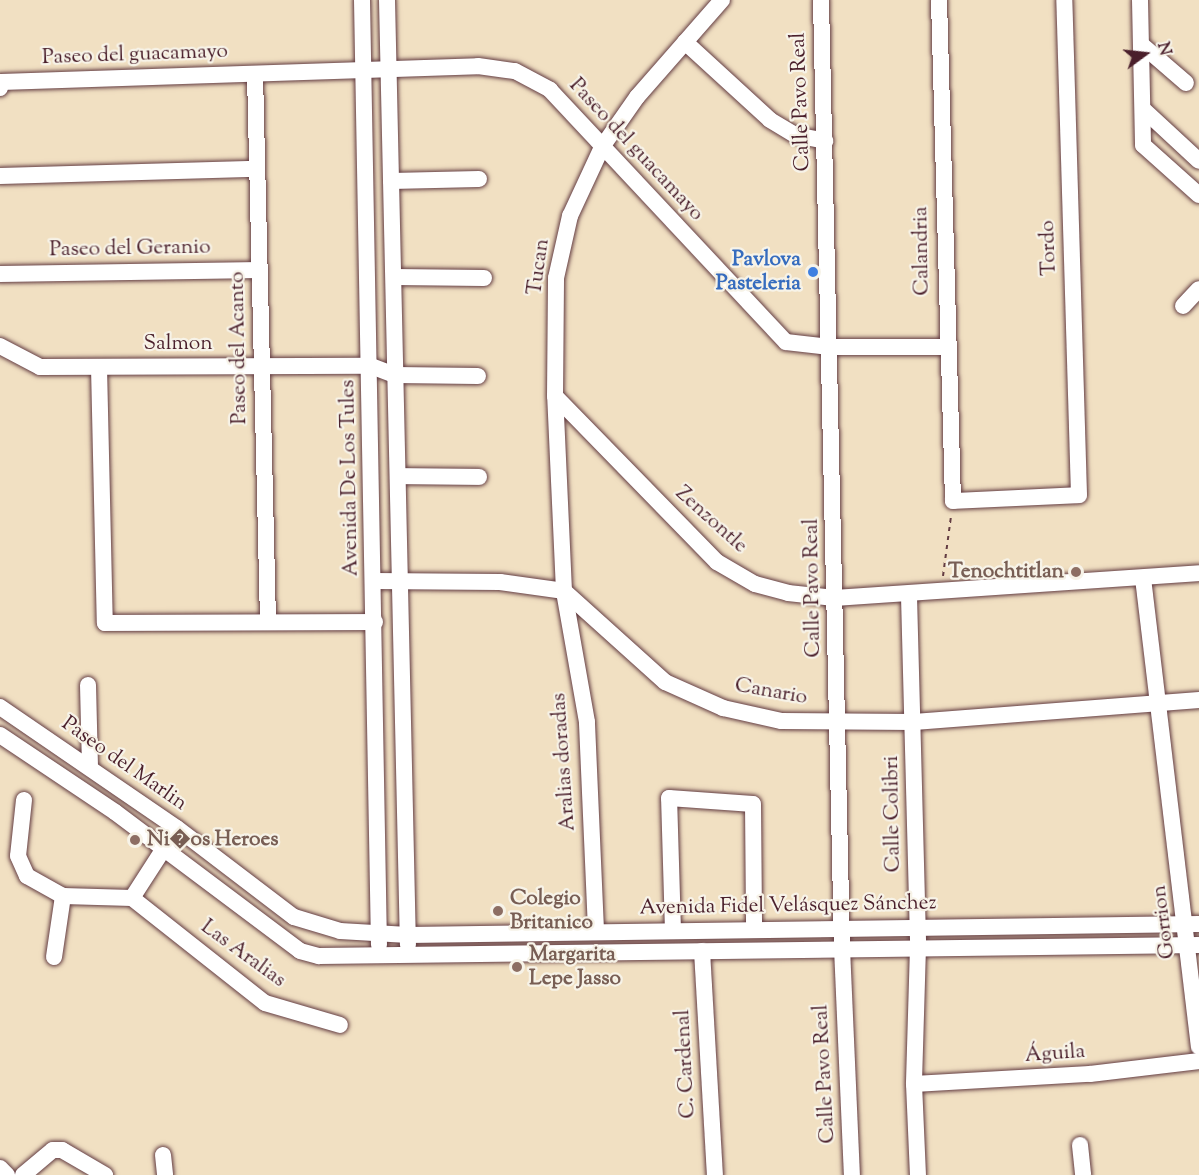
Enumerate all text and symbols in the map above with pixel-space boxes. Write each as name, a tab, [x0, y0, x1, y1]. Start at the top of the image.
north arrow	[1115, 24, 1175, 84]
street label: Calle Pavo Real	[786, 32, 816, 172]
street label: Paseo del guacamayo	[42, 39, 228, 71]
text: N	[1150, 40, 1176, 58]
street label: Paseo del guacamayo	[563, 73, 709, 227]
street label: Calandria	[909, 206, 935, 296]
street label: Tordo	[1035, 220, 1063, 276]
street label: Paseo del Geranio	[49, 235, 211, 263]
street label: Tucan	[523, 237, 555, 297]
place label: Pavlova Pasteleria	[716, 247, 801, 297]
marker: Pavlova Pasteleria	[806, 265, 820, 279]
street label: Paseo del Acanto	[225, 271, 253, 425]
street label: Salmon	[143, 331, 213, 357]
street label: Avenida De Los Tules	[336, 379, 364, 577]
street label: Zenzontle	[670, 481, 752, 559]
street label: Calle Pavo Real	[799, 518, 827, 658]
place label: Tenochtitlan	[948, 559, 1064, 585]
marker: Tenochtitlan	[1069, 565, 1083, 579]
street label: Canario	[733, 673, 809, 711]
street label: Aralias doradas	[547, 692, 581, 832]
street label: Paseo del Marlin	[56, 711, 192, 817]
street label: Calle Colibri	[879, 755, 907, 873]
place label: Ni�os Heroes	[147, 827, 279, 853]
marker: Ni�os Heroes	[128, 833, 142, 847]
street label: Gorrion	[1147, 884, 1181, 960]
place label: Colegio Britanico	[510, 886, 593, 936]
street label: Avenida Fidel Velásquez Sánchez	[639, 891, 937, 921]
marker: Colegio Britanico	[491, 904, 505, 918]
street label: Las Aralias	[196, 915, 290, 993]
place label: Margarita Lepe Jasso	[529, 942, 621, 992]
marker: Margarita Lepe Jasso	[510, 960, 524, 974]
street label: Calle Pavo Real	[809, 1004, 841, 1144]
street label: C. Cardenal	[671, 1009, 701, 1119]
street label: Águila	[1024, 1039, 1086, 1069]

